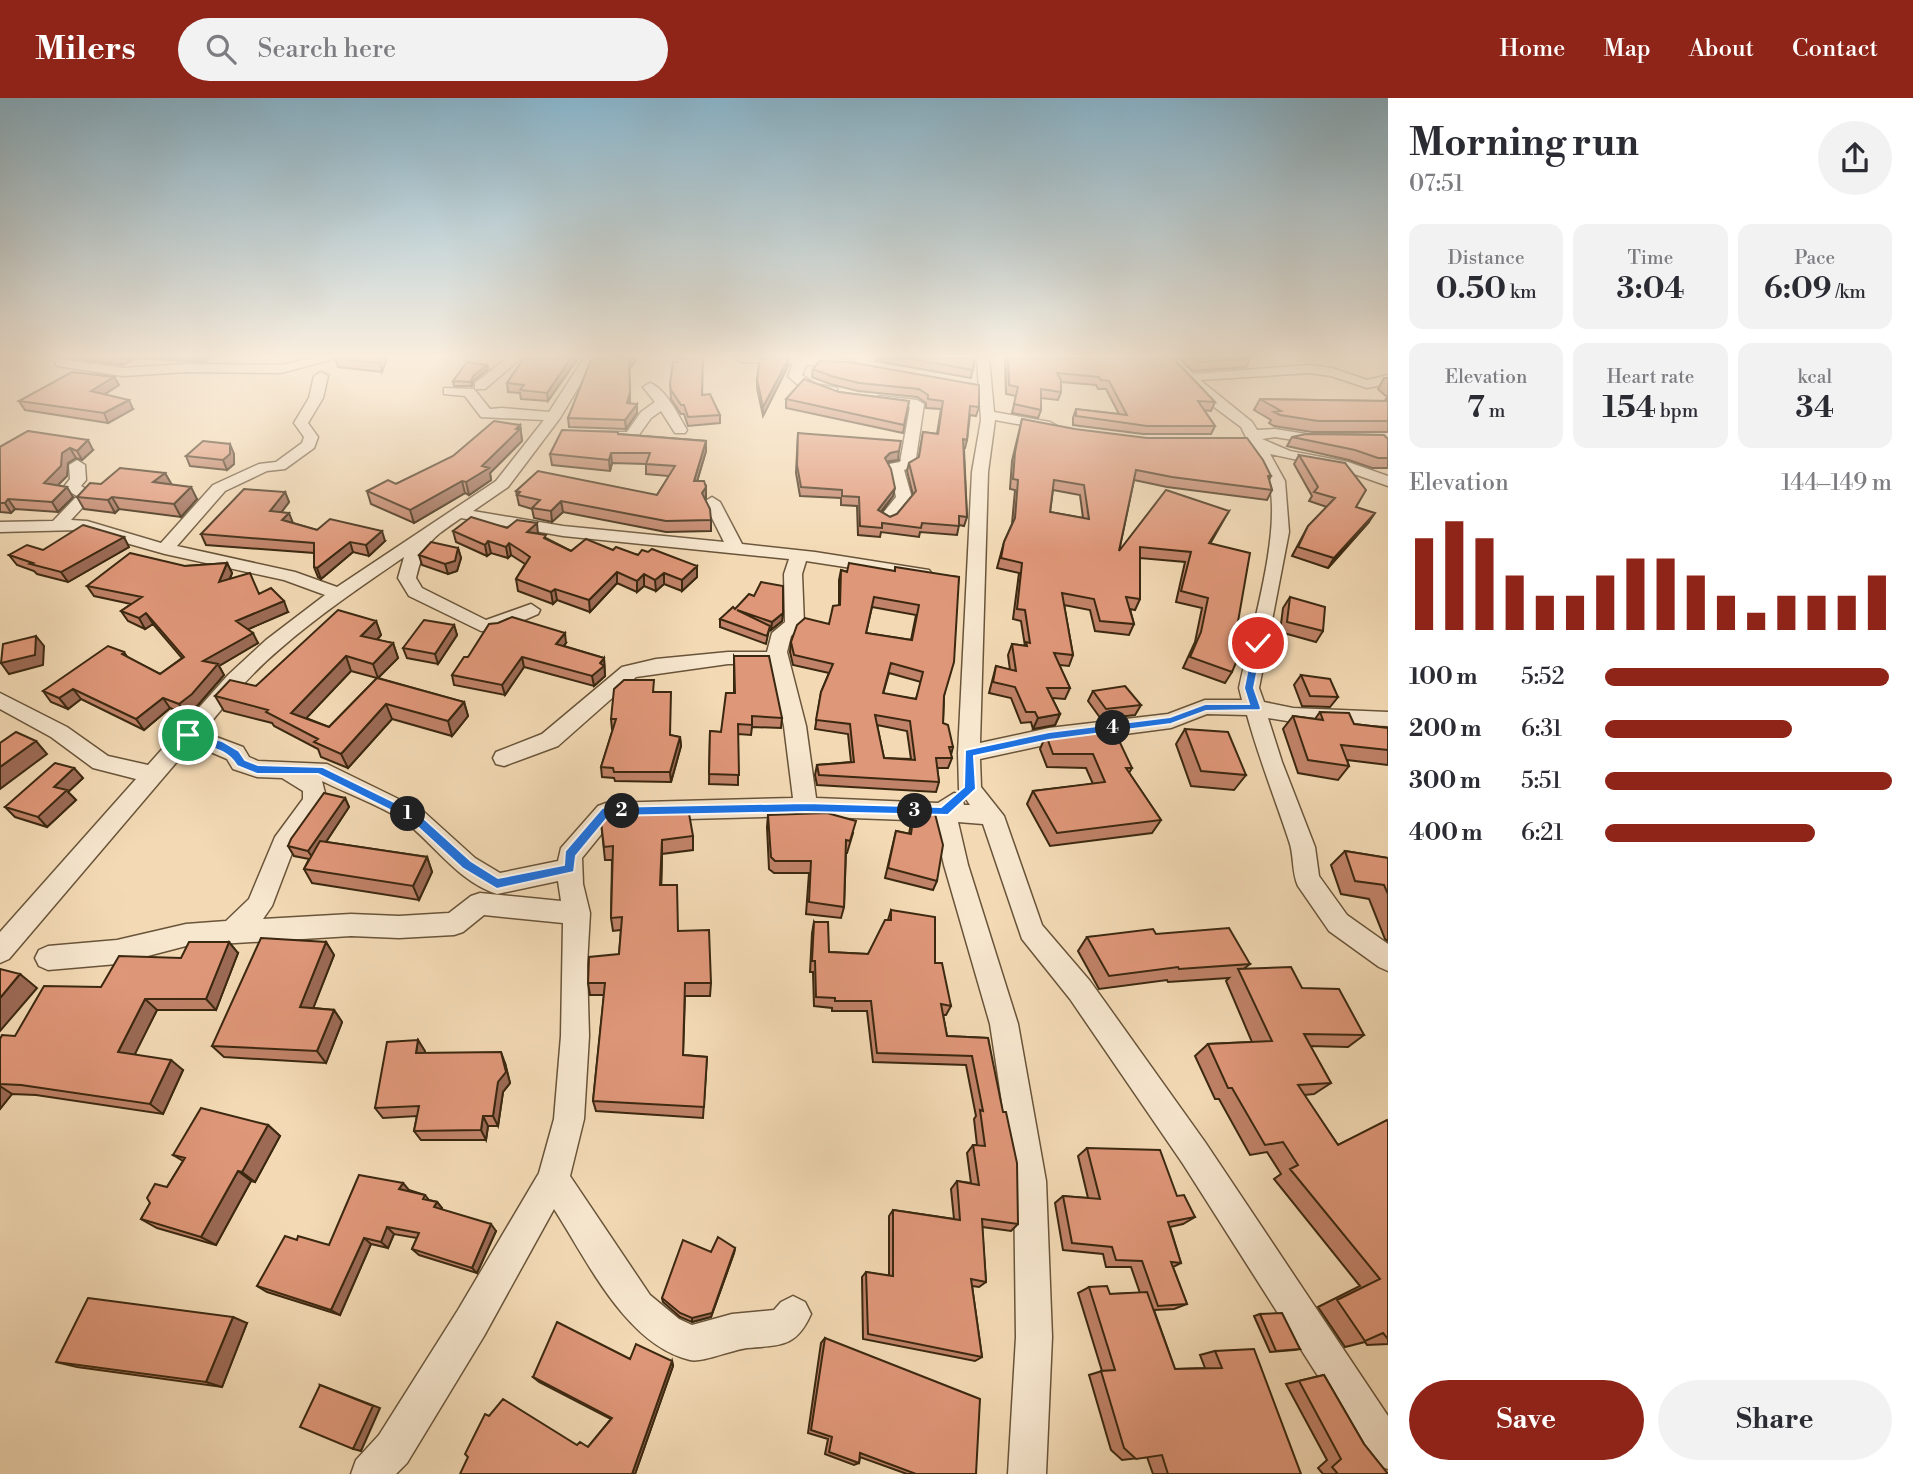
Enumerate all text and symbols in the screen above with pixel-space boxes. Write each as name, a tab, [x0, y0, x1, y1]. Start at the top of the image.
search box	[178, 18, 668, 81]
text: Milers	[35, 29, 136, 70]
icon: search	[202, 30, 240, 68]
text: Search here	[258, 33, 396, 65]
text: Home	[1500, 34, 1565, 64]
text: Map	[1603, 34, 1651, 64]
text: About	[1689, 34, 1754, 64]
text: Contact	[1792, 34, 1878, 64]
text: Morning run	[1409, 120, 1639, 167]
button: share	[1818, 121, 1892, 195]
text: 07:51	[1409, 170, 1464, 198]
text: Distance	[1448, 246, 1525, 270]
text: Time	[1628, 246, 1673, 270]
text: Pace	[1794, 246, 1835, 270]
text: 0.50	[1436, 270, 1506, 308]
text: 3:04	[1616, 270, 1685, 308]
text: 6:09	[1764, 270, 1832, 308]
text: km	[1506, 280, 1537, 304]
text: /km	[1832, 280, 1866, 304]
text: Elevation	[1445, 365, 1527, 389]
text: Heart rate	[1607, 365, 1694, 389]
text: kcal	[1798, 365, 1832, 389]
text: 7	[1467, 389, 1485, 427]
text: 154	[1603, 389, 1656, 427]
text: 34	[1796, 389, 1834, 427]
text: m	[1485, 399, 1505, 423]
text: bpm	[1656, 399, 1698, 423]
text: Elevation	[1409, 469, 1509, 497]
text: 144–149 m	[1781, 469, 1892, 497]
pin	[1228, 613, 1288, 673]
icon: check	[1239, 624, 1277, 662]
text: 100 m	[1409, 663, 1477, 691]
text: 5:52	[1521, 663, 1565, 691]
pin	[158, 705, 218, 765]
pin: 4	[1096, 710, 1130, 746]
text: 4	[1106, 715, 1119, 739]
text: 200 m	[1409, 715, 1481, 743]
text: 6:31	[1521, 715, 1562, 743]
icon: arrive	[169, 716, 207, 754]
text: 300 m	[1409, 767, 1481, 795]
text: 5:51	[1521, 767, 1561, 795]
pin: 2	[604, 794, 640, 828]
pin: 3	[898, 794, 932, 828]
pin: 1	[390, 796, 426, 832]
text: 2	[616, 798, 627, 822]
text: 3	[909, 798, 920, 822]
text: 1	[403, 801, 412, 825]
text: 400 m	[1409, 819, 1482, 847]
text: 6:21	[1521, 819, 1563, 847]
button: Save	[1409, 1380, 1644, 1460]
button: Share	[1658, 1380, 1892, 1460]

